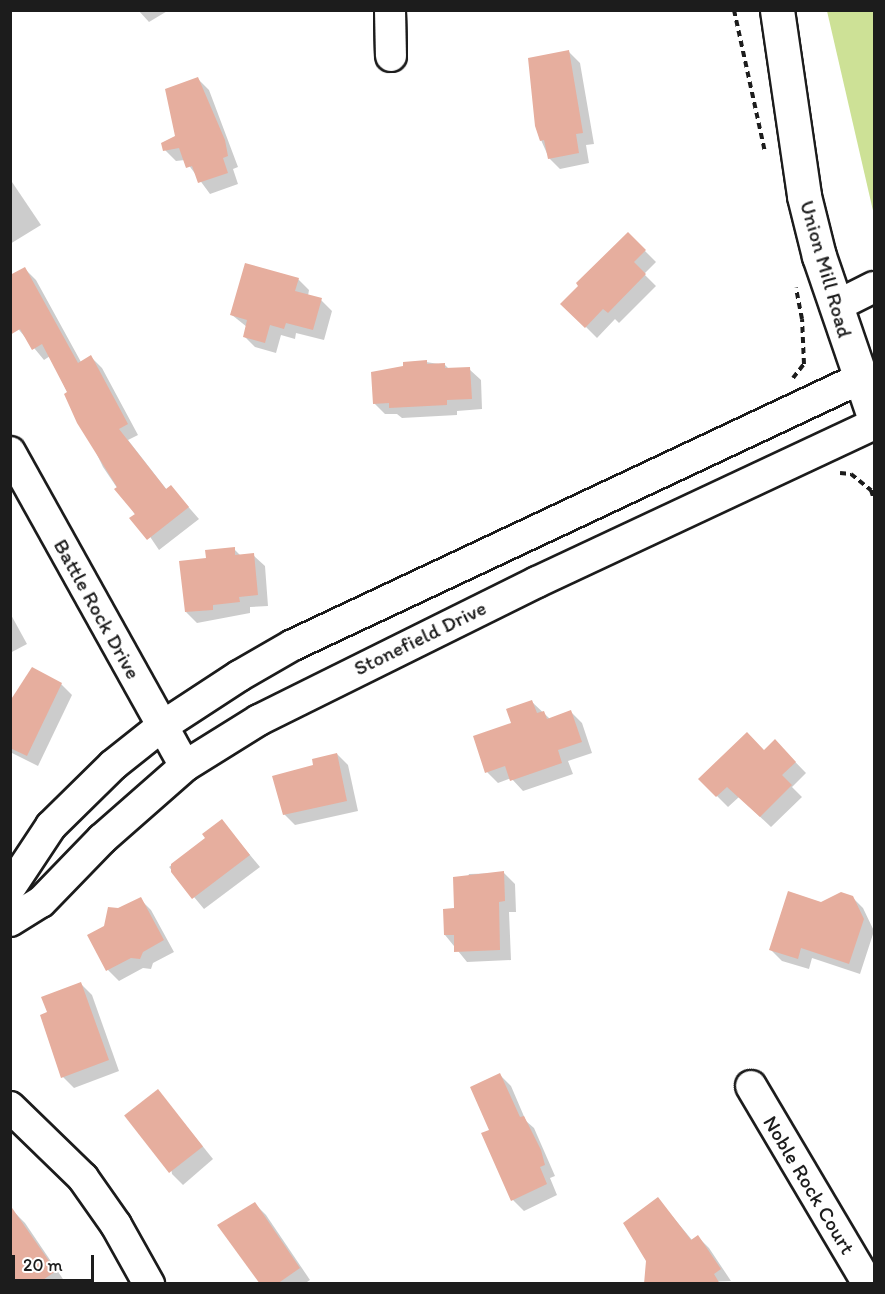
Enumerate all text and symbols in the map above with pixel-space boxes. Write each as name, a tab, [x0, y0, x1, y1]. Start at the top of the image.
street label: Union Mill Road	[794, 198, 858, 340]
street label: Battle Rock Drive	[48, 535, 146, 683]
street label: Stonefield Drive	[349, 595, 491, 681]
street label: Noble Rock Court	[758, 1111, 860, 1259]
scale bar	[15, 1243, 98, 1281]
text: 20 m	[23, 1254, 63, 1276]

